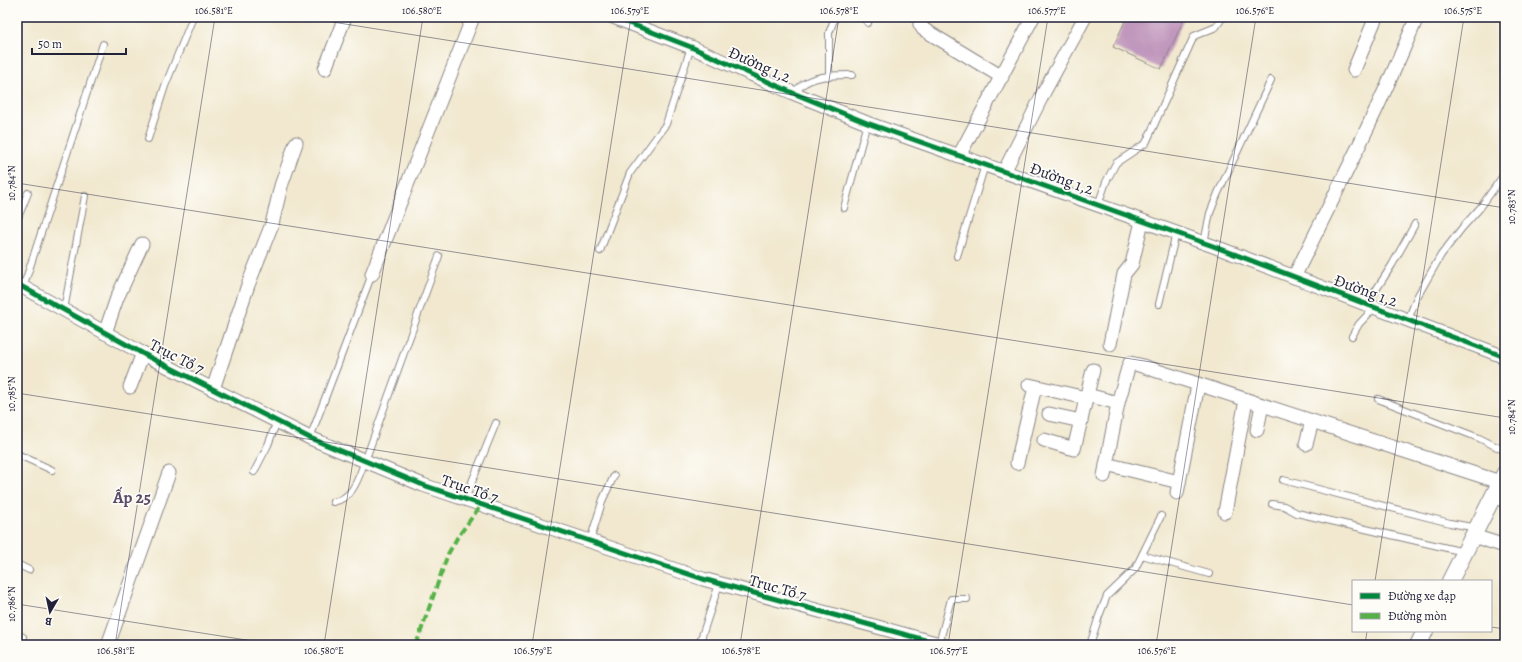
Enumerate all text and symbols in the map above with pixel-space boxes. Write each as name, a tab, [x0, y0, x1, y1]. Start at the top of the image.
text: 106.581°E	[195, 4, 233, 17]
text: 106.580°E	[402, 4, 442, 17]
text: 106.579°E	[611, 4, 649, 17]
text: 106.578°E	[820, 4, 858, 17]
text: 106.577°E	[1028, 4, 1066, 17]
text: 106.576°E	[1236, 4, 1274, 17]
text: 106.575°E	[1444, 4, 1482, 17]
scale bar	[32, 30, 126, 56]
text: 50 m	[38, 36, 62, 52]
street label: Đường 1,2	[725, 41, 795, 89]
street label: Đường 1,2	[1027, 157, 1097, 201]
text: 10.784°N	[5, 165, 18, 201]
text: 10.783°N	[1505, 189, 1518, 225]
street label: Đường 1,2	[1331, 269, 1401, 313]
street label: Trục Tổ 7	[145, 334, 208, 380]
text: 10.785°N	[5, 376, 18, 412]
text: 10.784°N	[1505, 399, 1518, 435]
street label: Trục Tổ 7	[438, 469, 501, 509]
district label: Ấp 25	[112, 486, 151, 509]
street label: Trục Tổ 7	[747, 569, 809, 607]
legend	[1352, 580, 1492, 632]
text: 10.786°N	[5, 586, 18, 622]
text: Đường xe đạp	[1388, 588, 1456, 604]
north arrow	[30, 592, 70, 632]
text: Đường mòn	[1388, 608, 1447, 624]
text: B	[44, 613, 53, 629]
text: 106.581°E	[97, 644, 135, 657]
text: 106.580°E	[304, 644, 344, 657]
text: 106.579°E	[514, 644, 552, 657]
text: 106.578°E	[722, 644, 760, 657]
text: 106.577°E	[930, 644, 968, 657]
text: 106.576°E	[1138, 644, 1176, 657]

